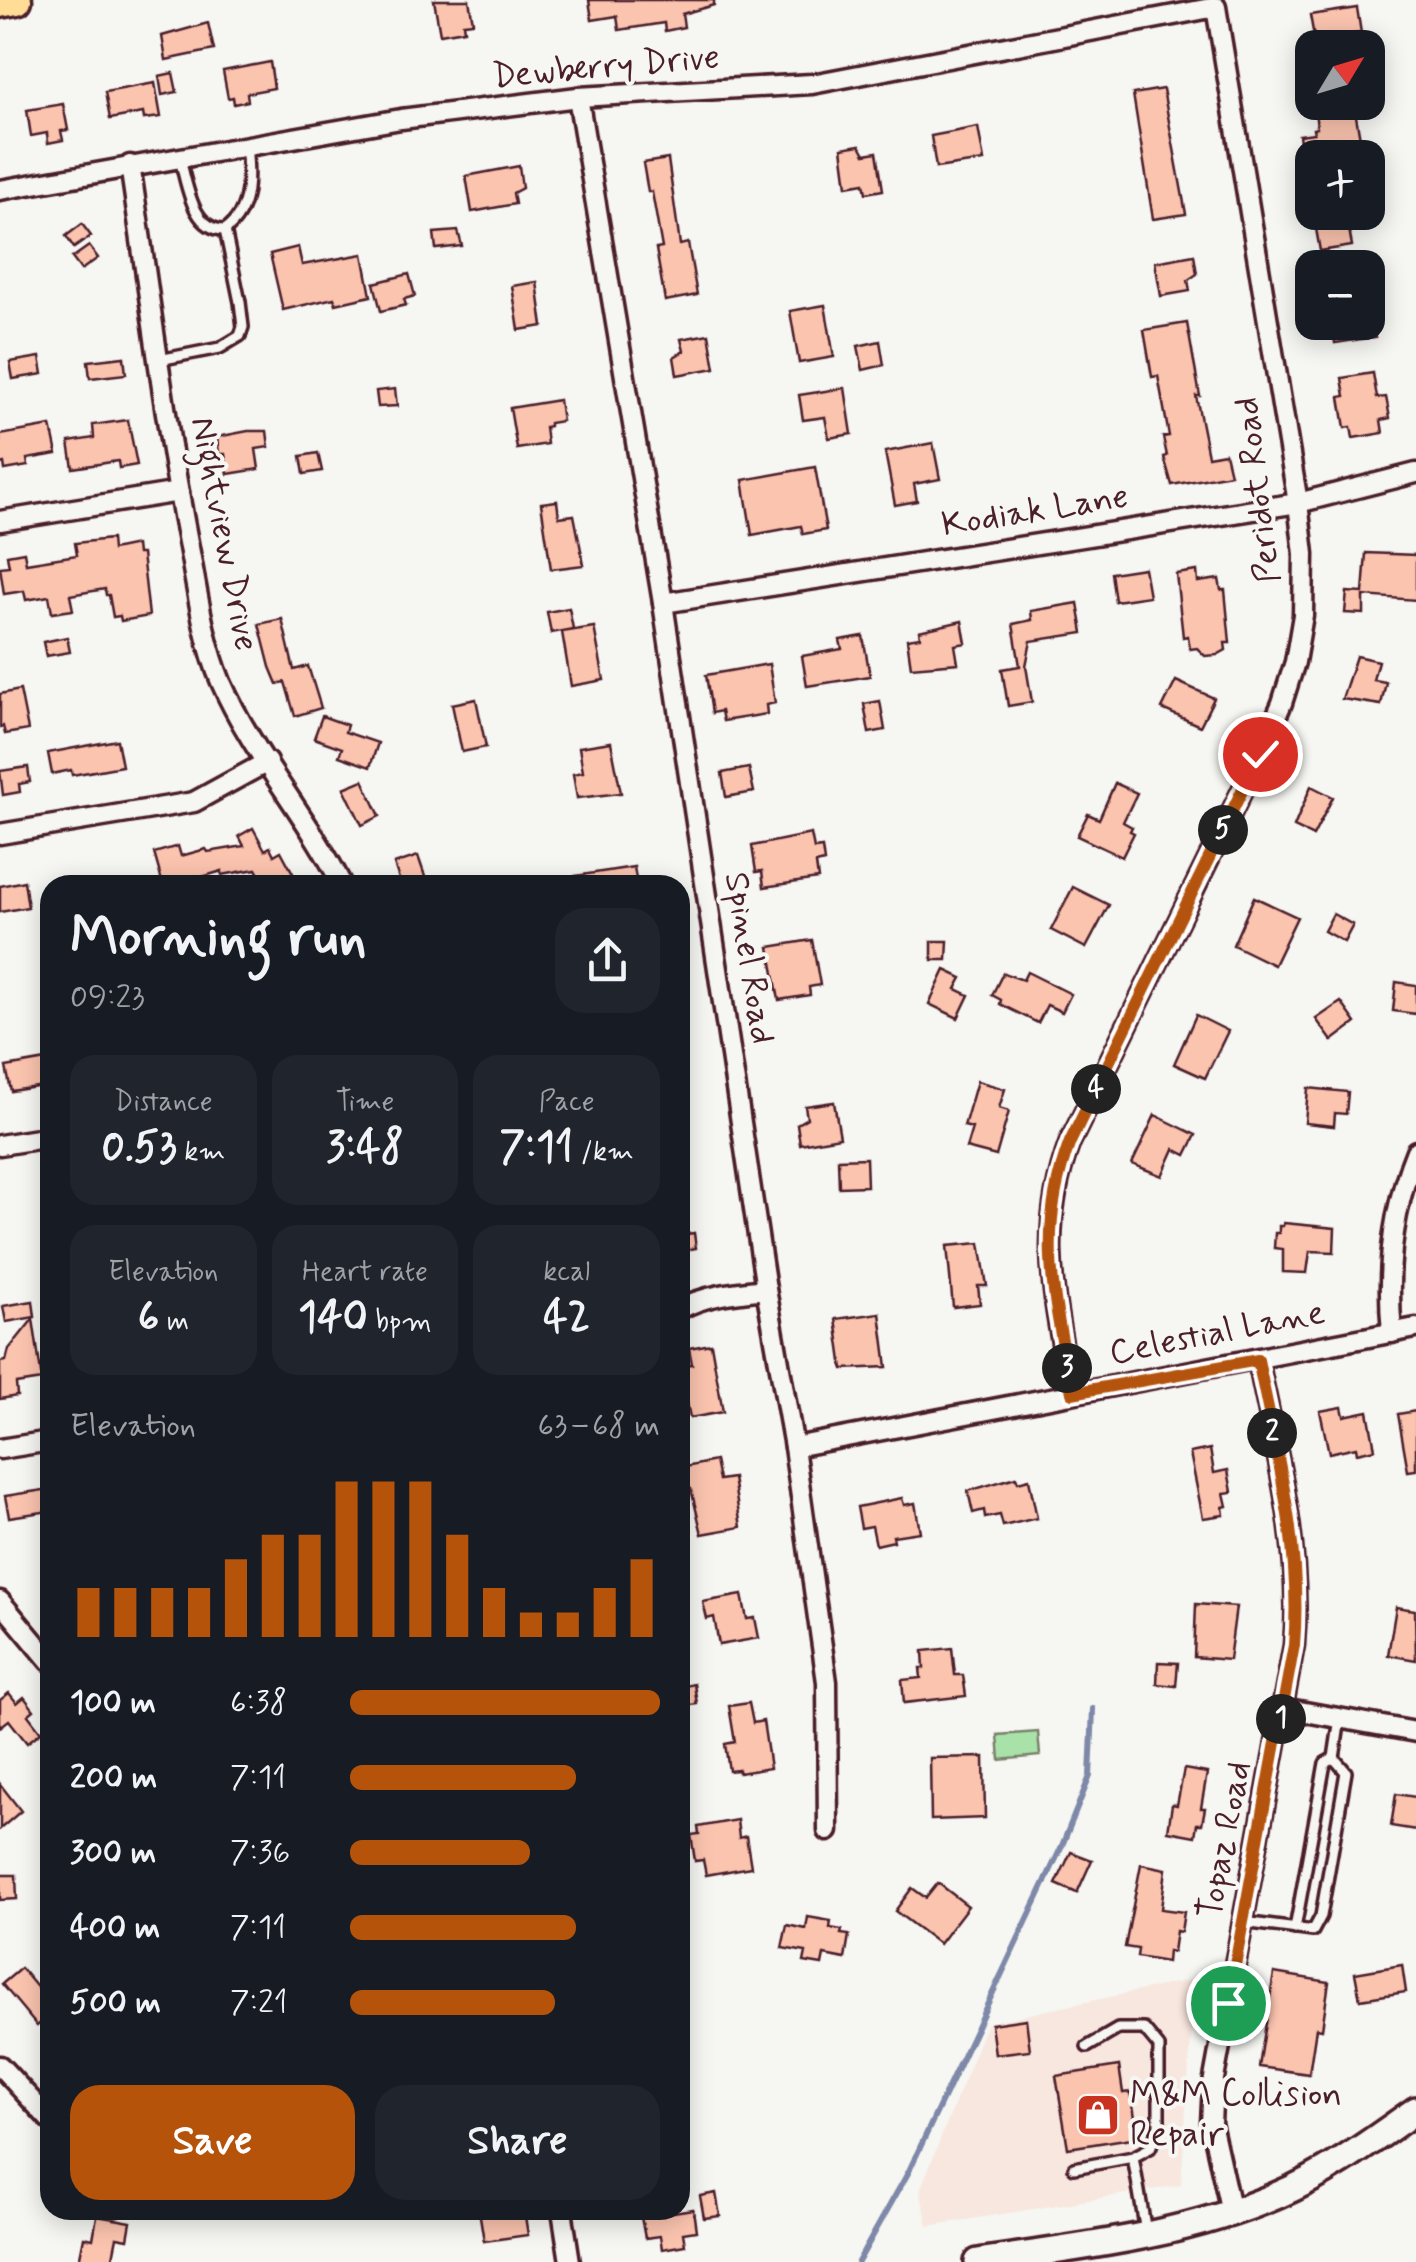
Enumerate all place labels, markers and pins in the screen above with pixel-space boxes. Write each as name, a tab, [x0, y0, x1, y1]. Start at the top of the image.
pin	[1218, 712, 1303, 797]
pin: 5	[1198, 805, 1248, 855]
pin: 4	[1071, 1064, 1121, 1114]
pin: 3	[1042, 1343, 1092, 1393]
pin: 2	[1247, 1408, 1297, 1458]
pin: 1	[1256, 1694, 1306, 1744]
pin	[1186, 1961, 1271, 2046]
place label: M&M Collision Repair	[1130, 2072, 1342, 2158]
shop icon: M&M Collision Repair	[1075, 2092, 1121, 2138]

